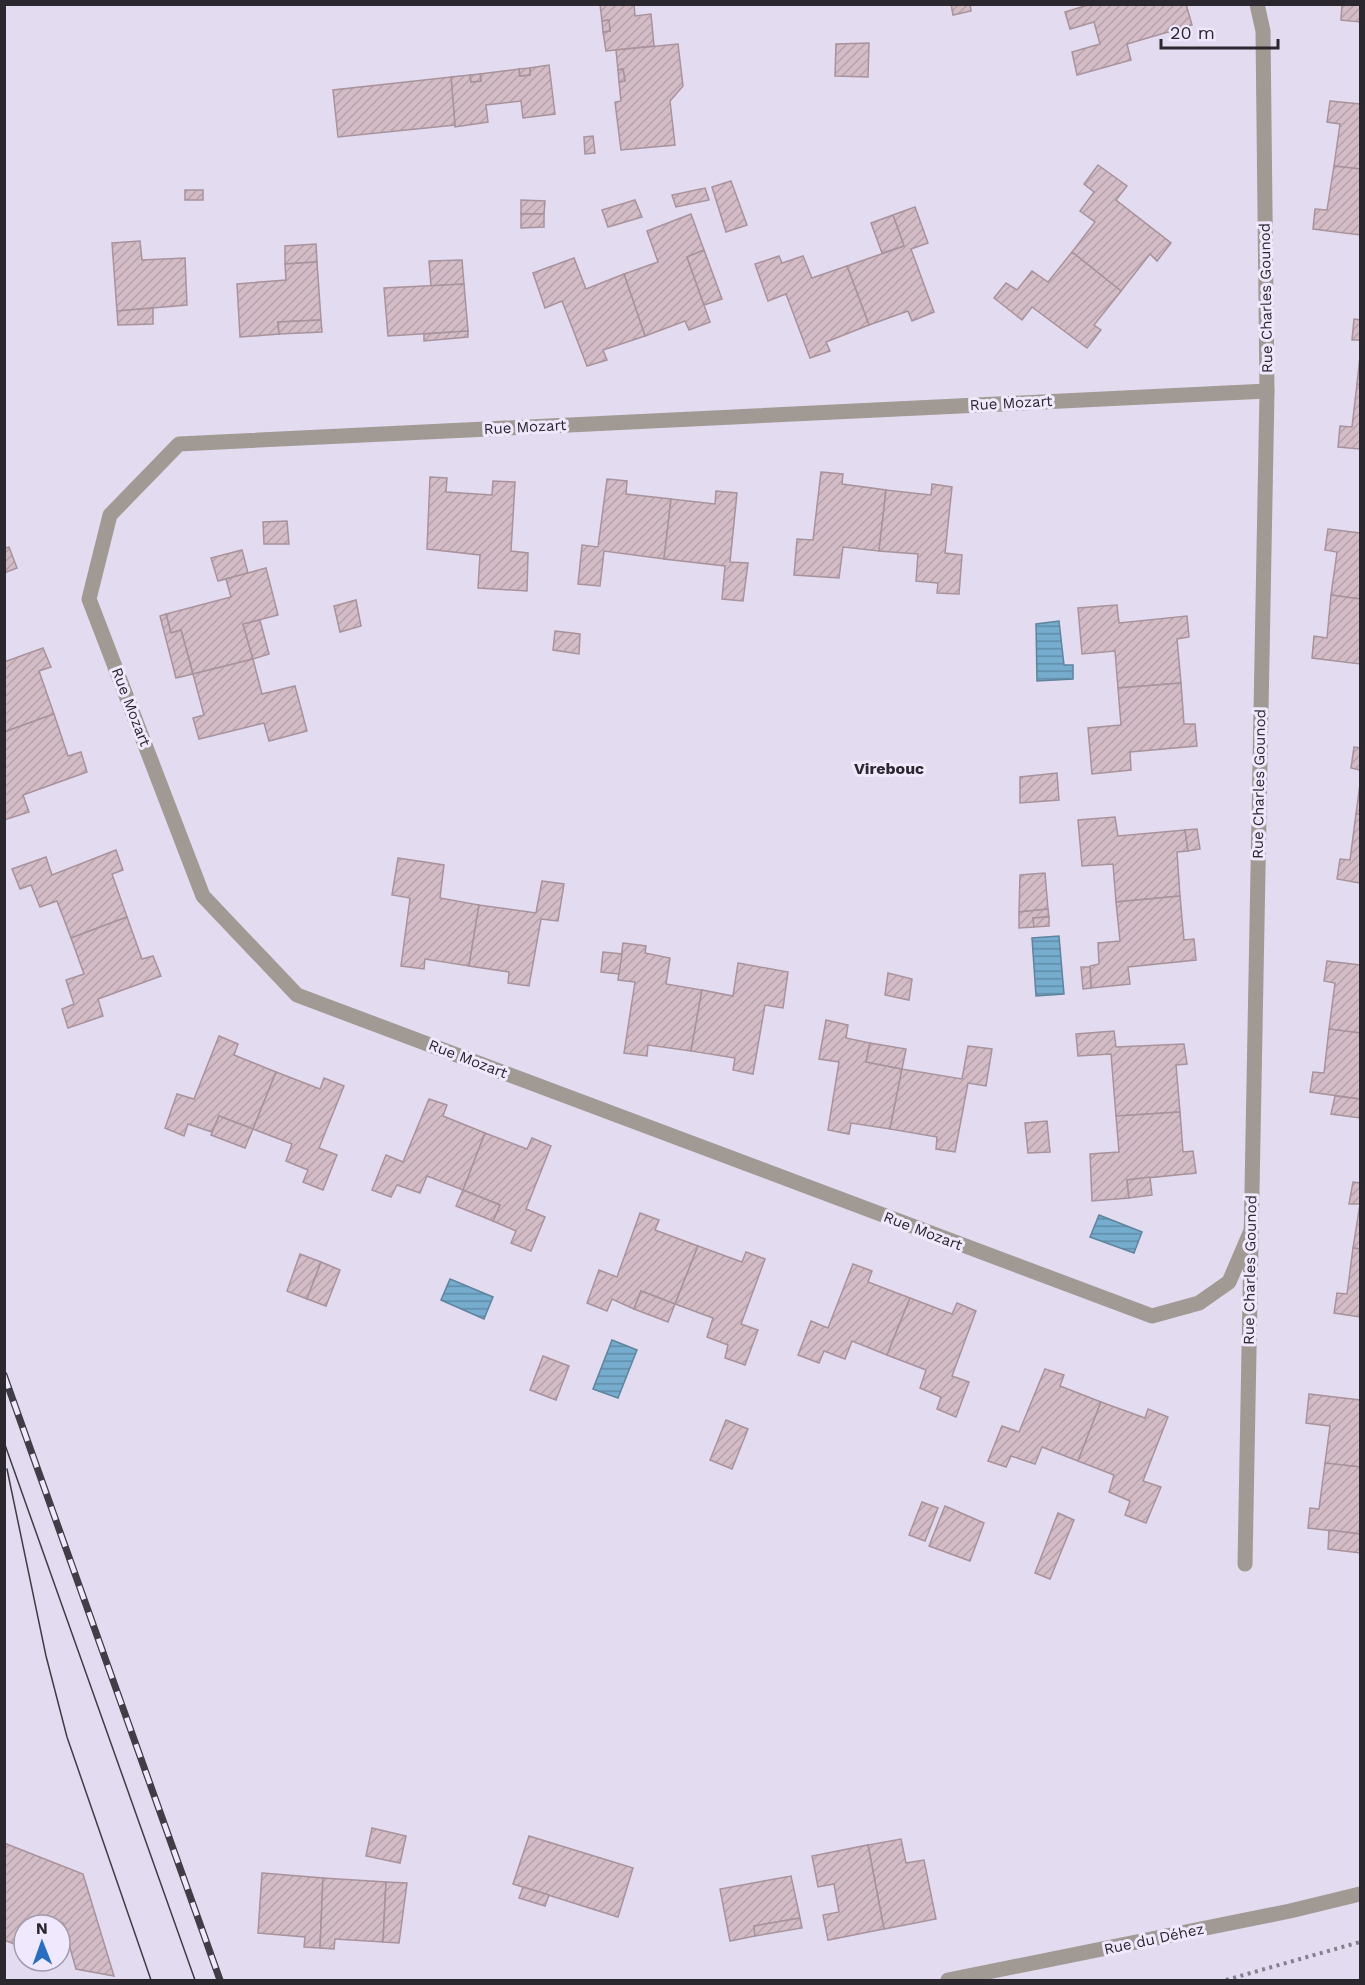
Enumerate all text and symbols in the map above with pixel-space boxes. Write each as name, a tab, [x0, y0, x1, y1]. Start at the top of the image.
scale bar	[1161, 12, 1278, 50]
text: 20 m	[1170, 22, 1215, 43]
street label: Rue Charles Gounod	[1256, 223, 1276, 373]
street label: Rue Mozart	[969, 392, 1054, 414]
street label: Rue Mozart	[483, 416, 568, 438]
street label: Rue Mozart	[108, 665, 155, 750]
street label: Rue Charles Gounod	[1249, 709, 1269, 859]
district label: Virebouc	[854, 759, 924, 778]
street label: Rue Mozart	[426, 1036, 511, 1083]
street label: Rue Charles Gounod	[1240, 1195, 1260, 1345]
street label: Rue Mozart	[881, 1208, 966, 1255]
north arrow	[12, 1913, 72, 1973]
text: N	[36, 1919, 48, 1938]
street label: Rue du Déhez	[1102, 1920, 1206, 1958]

